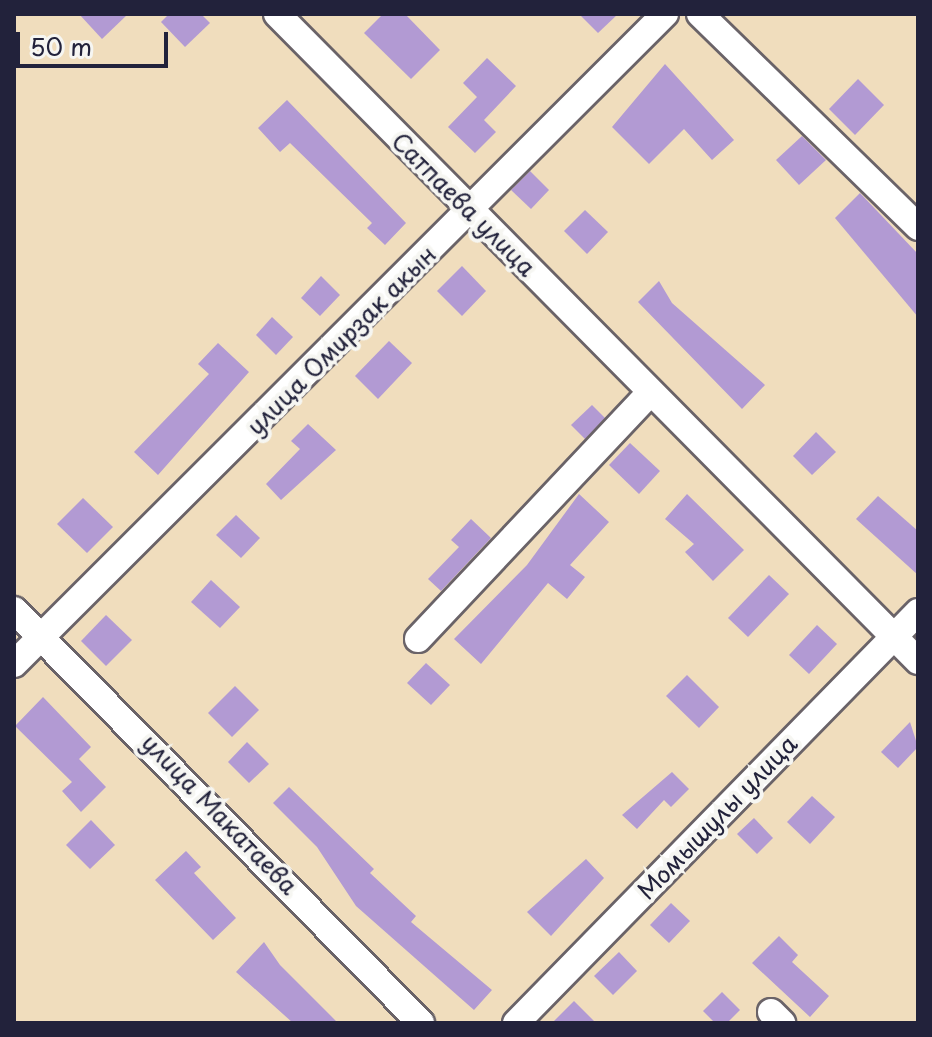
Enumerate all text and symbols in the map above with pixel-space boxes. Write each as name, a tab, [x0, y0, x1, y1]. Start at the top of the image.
scale bar	[20, 16, 172, 66]
text: 50 m	[30, 28, 92, 64]
street label: Сатпаева улица	[386, 126, 542, 282]
street label: улица Омирзак акын	[241, 240, 441, 440]
street label: улица Макатаева	[136, 727, 304, 901]
street label: Момышулы улица	[631, 729, 803, 905]

